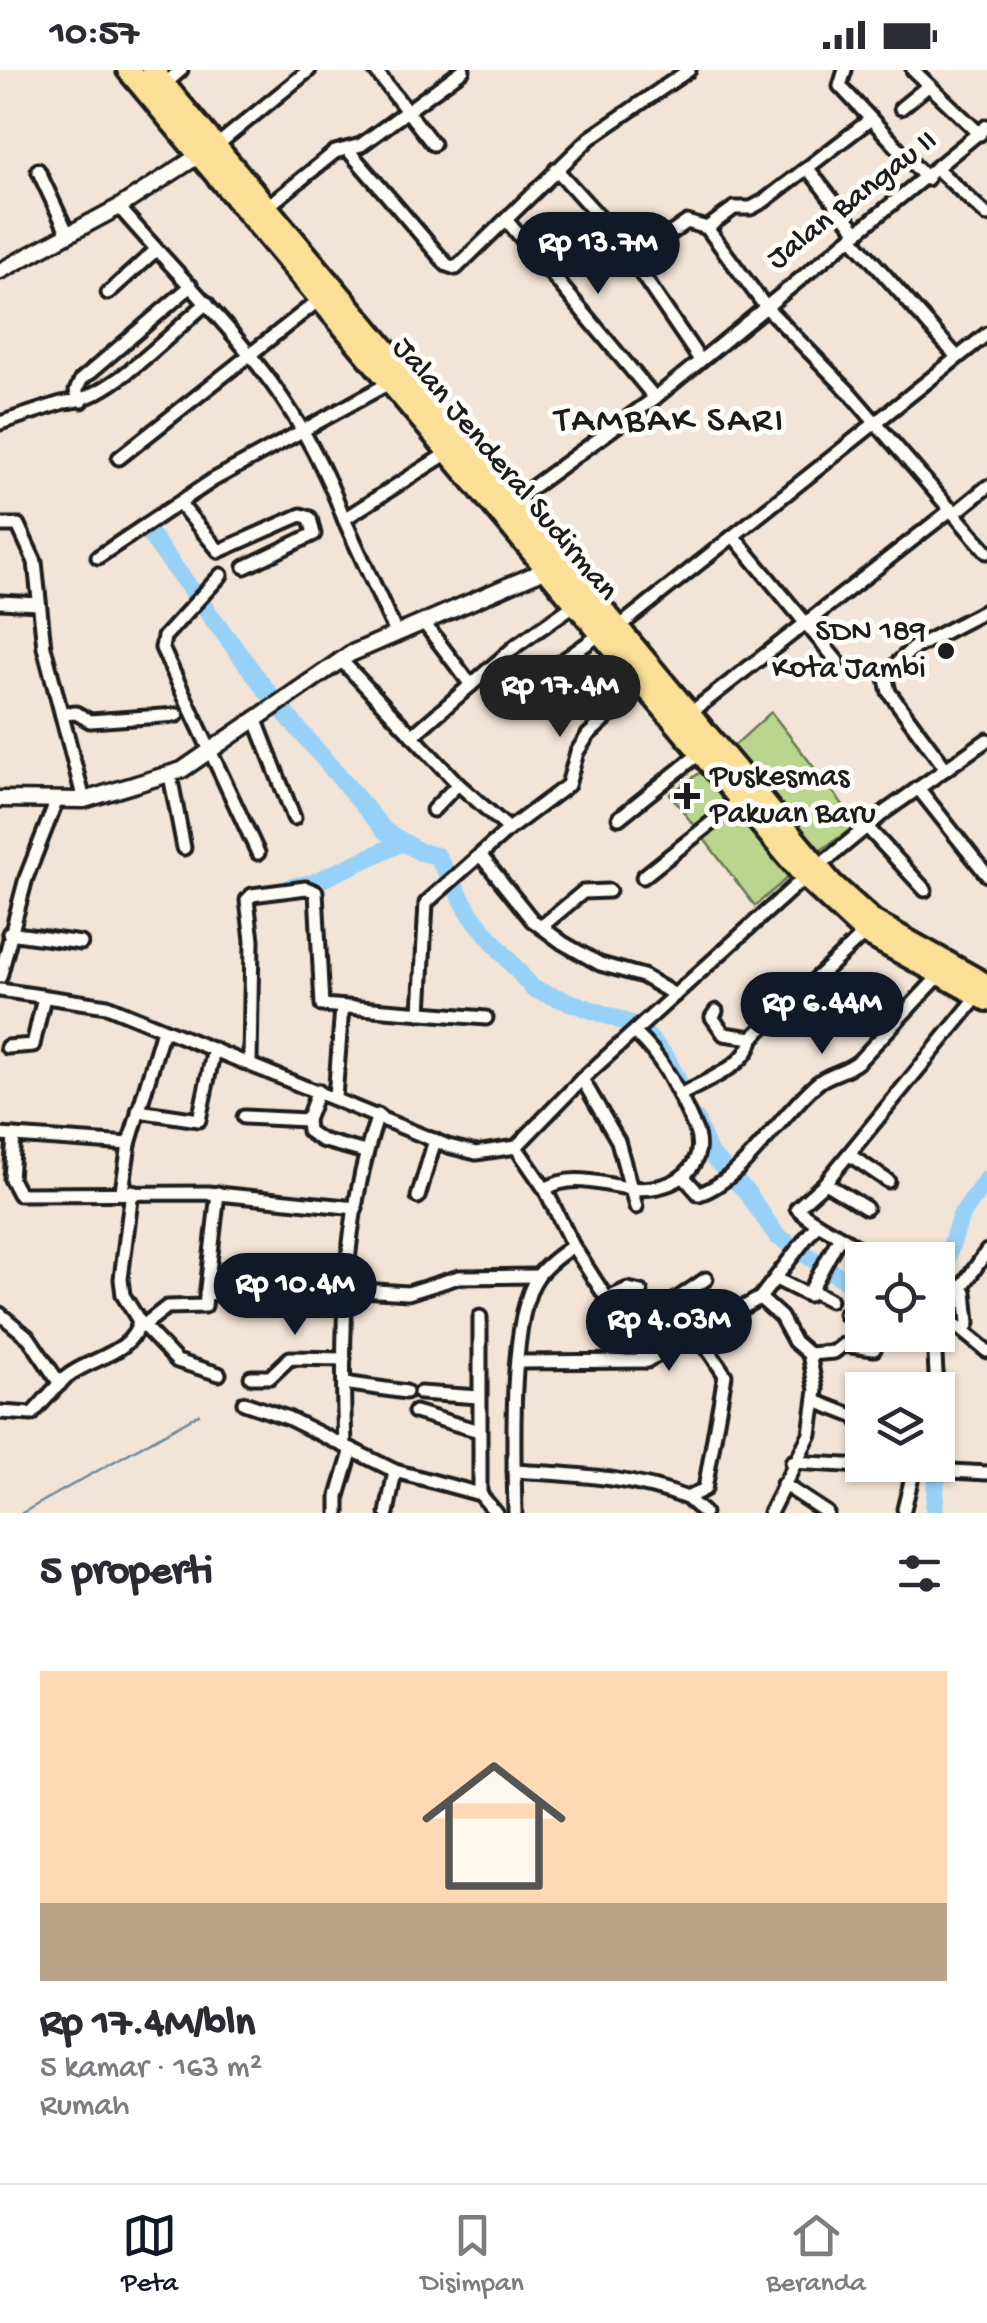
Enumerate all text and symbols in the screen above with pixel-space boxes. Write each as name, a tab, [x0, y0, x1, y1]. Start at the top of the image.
text: 10:57	[50, 13, 139, 57]
street label: Jalan Bangau II	[760, 123, 946, 279]
pin: Rp 13.7M	[495, 212, 701, 297]
text: Rp 13.7M	[539, 225, 657, 263]
street label: Jalan Jenderal Sudirman	[383, 330, 625, 610]
district label: TAMBAK SARI	[552, 400, 786, 444]
place label: SDN 189 Kota Jambi	[772, 614, 926, 689]
marker: SDN 189 Kota Jambi	[935, 640, 957, 662]
pin: Rp 17.4M	[457, 655, 663, 740]
text: Rp 17.4M	[501, 668, 619, 706]
place label: Puskesmas Pakuan Baru	[709, 759, 876, 834]
marker: Puskesmas Pakuan Baru	[674, 783, 700, 809]
pin: Rp 6.44M	[719, 972, 925, 1057]
text: Rp 6.44M	[763, 985, 881, 1023]
map controls	[845, 1242, 955, 1482]
button: locate	[845, 1242, 955, 1352]
pin: Rp 10.4M	[192, 1253, 398, 1338]
text: Rp 10.4M	[236, 1266, 354, 1304]
pin: Rp 4.03M	[566, 1289, 772, 1374]
text: Rp 4.03M	[608, 1302, 730, 1340]
button: layers	[845, 1372, 955, 1482]
icon: filters	[892, 1546, 947, 1601]
text: 5 properti	[40, 1549, 213, 1598]
icon: home	[404, 1736, 584, 1916]
text: Rp 17.4M/bln	[40, 2001, 255, 2050]
text: 5 kamar · 163 m²	[40, 2050, 262, 2088]
text: Rumah	[40, 2088, 129, 2126]
tab: Peta	[121, 2208, 178, 2301]
tab: Disimpan	[421, 2208, 524, 2301]
tab: Beranda	[766, 2208, 866, 2301]

